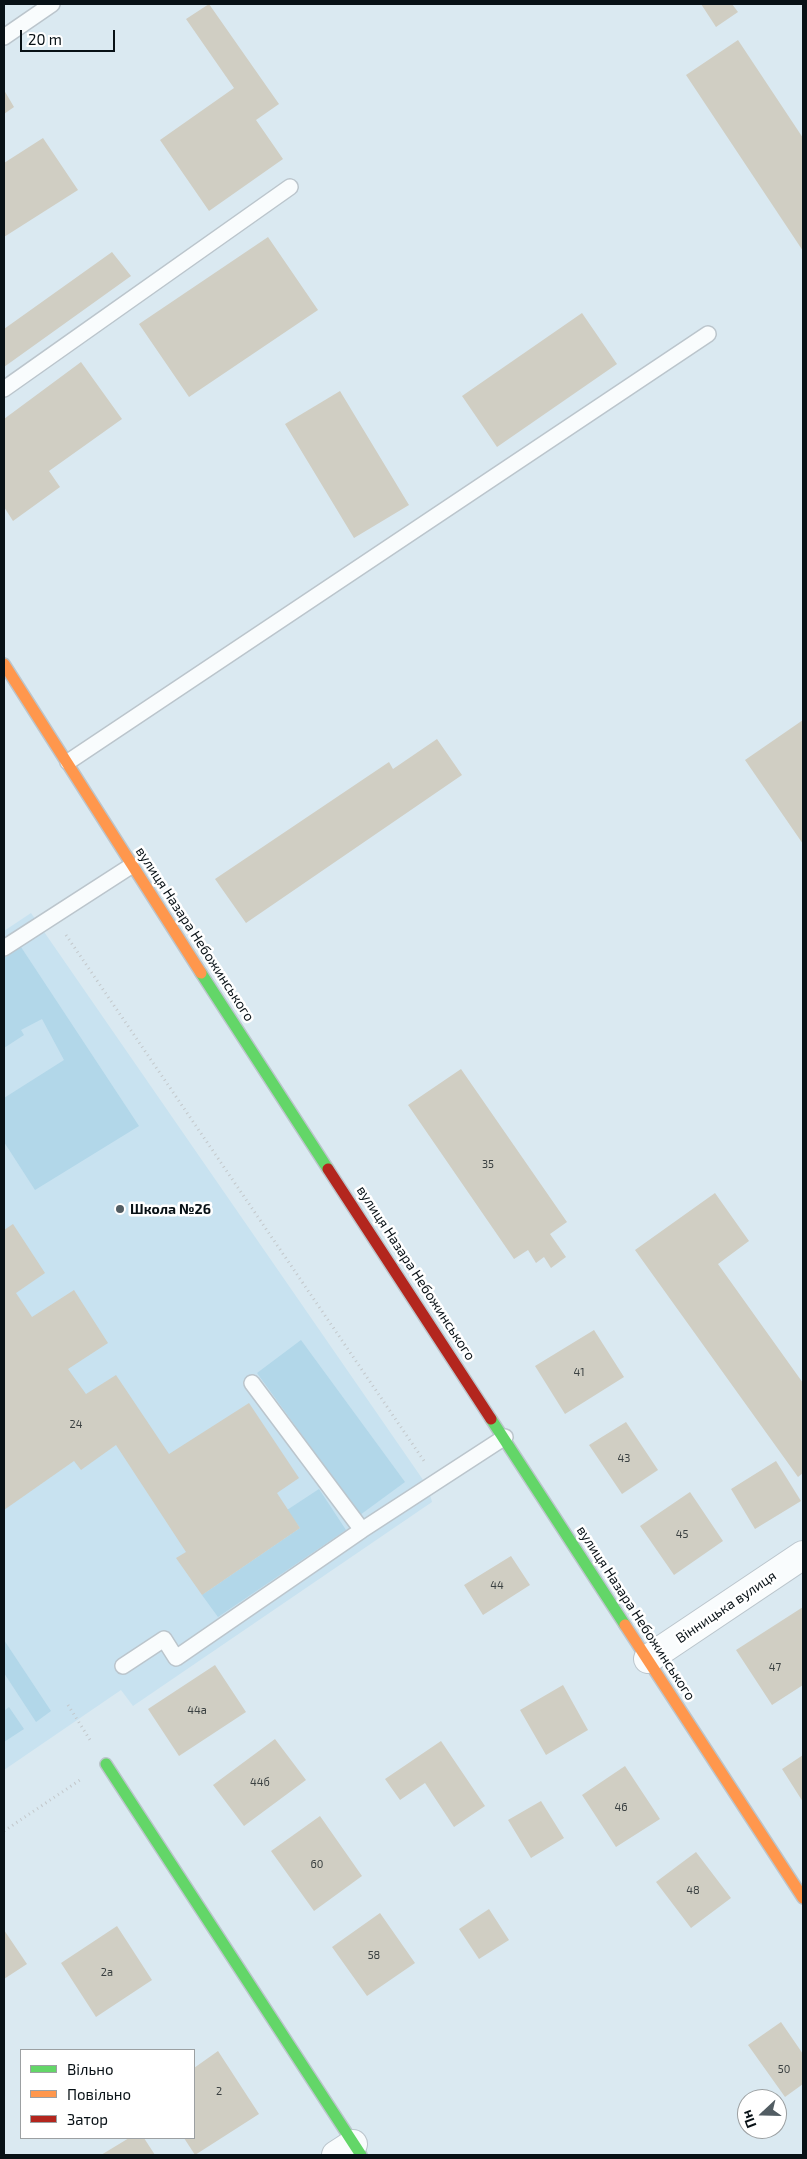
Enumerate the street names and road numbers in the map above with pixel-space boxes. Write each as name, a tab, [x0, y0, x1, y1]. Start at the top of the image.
street label: вулиця Назара Небожинського	[132, 844, 258, 1024]
street label: вулиця Назара Небожинського	[353, 1183, 479, 1363]
street label: вулиця Назара Небожинського	[573, 1523, 699, 1703]
street label: Вінницька вулиця	[673, 1567, 779, 1647]

